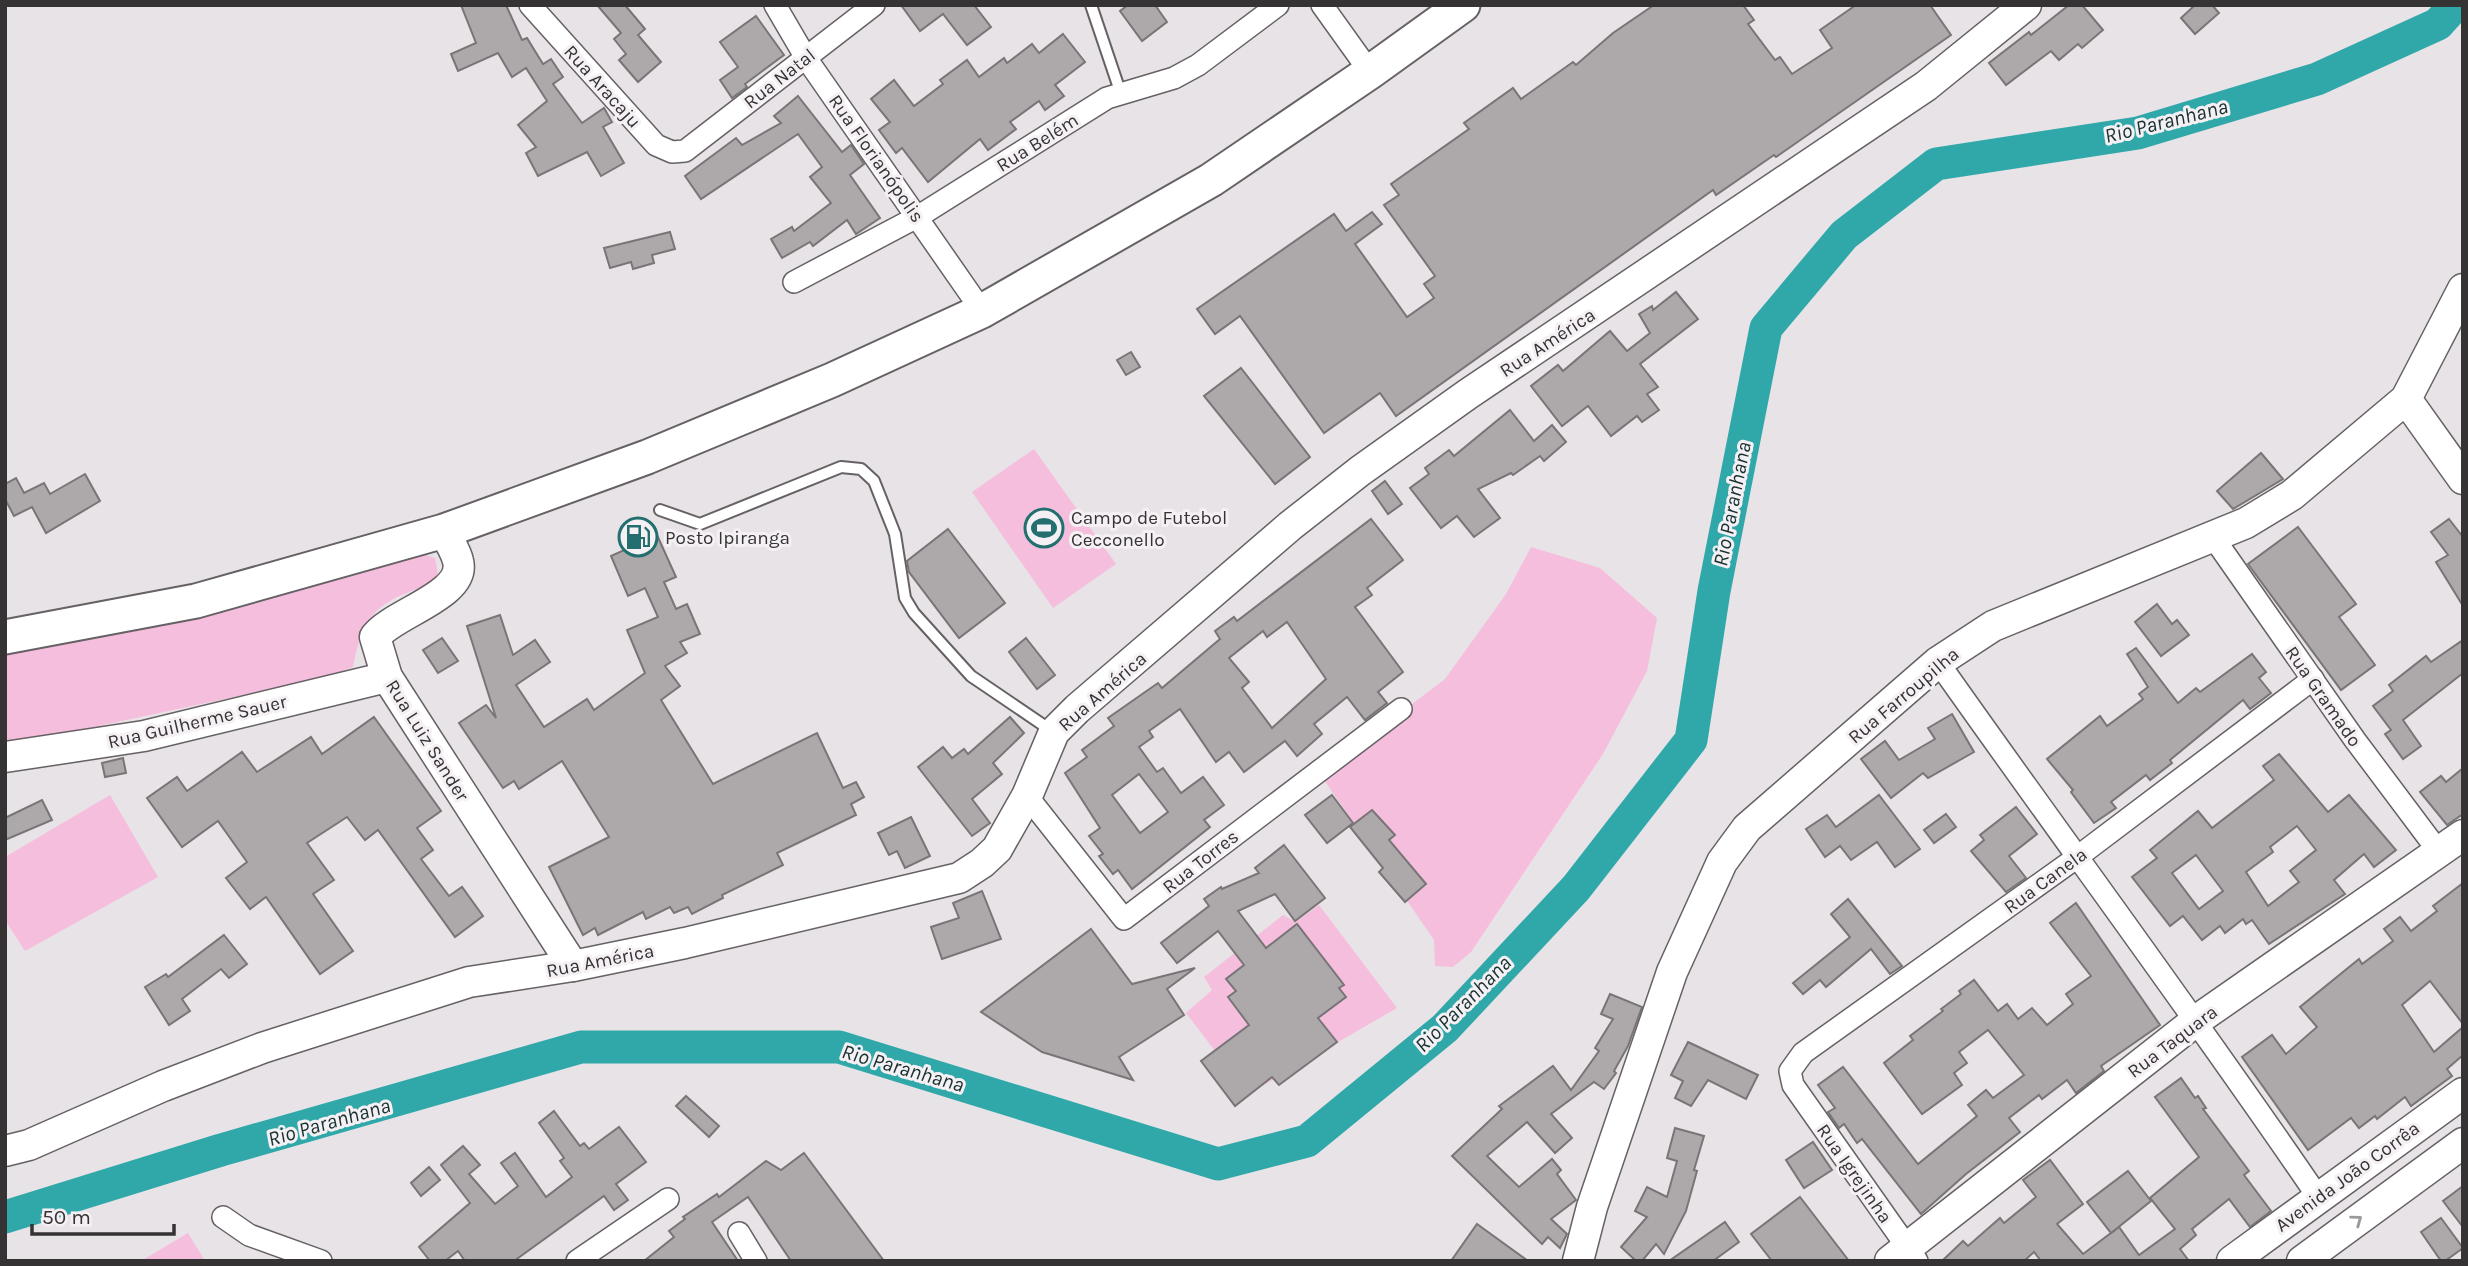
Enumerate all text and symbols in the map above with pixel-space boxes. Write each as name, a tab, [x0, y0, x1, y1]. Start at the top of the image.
street label: Rua Aracaju	[559, 41, 645, 133]
street label: Rua Natal	[740, 44, 820, 113]
street label: Rua Florianópolis	[824, 90, 929, 227]
water label: Rio Paranhana	[2102, 94, 2230, 148]
street label: Rua Belém	[992, 109, 1083, 177]
street label: Rua América	[1496, 304, 1599, 382]
water label: Rio Paranhana	[1708, 440, 1756, 568]
sports icon: Campo de Futebol Cecconello	[1023, 507, 1065, 549]
place label: Campo de Futebol Cecconello	[1071, 507, 1227, 551]
fuel station icon: Posto Ipiranga	[617, 516, 659, 558]
place label: Posto Ipiranga	[665, 527, 790, 549]
street label: Rua Gramado	[2280, 642, 2366, 751]
street label: Rua Farroupilha	[1844, 643, 1963, 748]
street label: Rua América	[1054, 648, 1151, 736]
street label: Rua Luiz Sander	[381, 676, 473, 805]
street label: Rua Guilherme Sauer	[106, 691, 289, 753]
street label: Rua Torres	[1158, 825, 1243, 898]
street label: Rua Canela	[2000, 843, 2091, 918]
street label: Rua América	[544, 940, 656, 982]
water label: Rio Paranhana	[1410, 951, 1516, 1057]
street label: Rua Taquara	[2123, 1001, 2222, 1083]
water label: Rio Paranhana	[839, 1039, 967, 1097]
water label: Rio Paranhana	[265, 1093, 393, 1151]
street label: Avenida João Corrêa	[2271, 1117, 2424, 1236]
street label: Rua Igrejinha	[1812, 1120, 1896, 1227]
scale bar	[32, 1192, 173, 1236]
text: 50 m	[42, 1205, 91, 1229]
one-way arrow	[2349, 1216, 2362, 1228]

